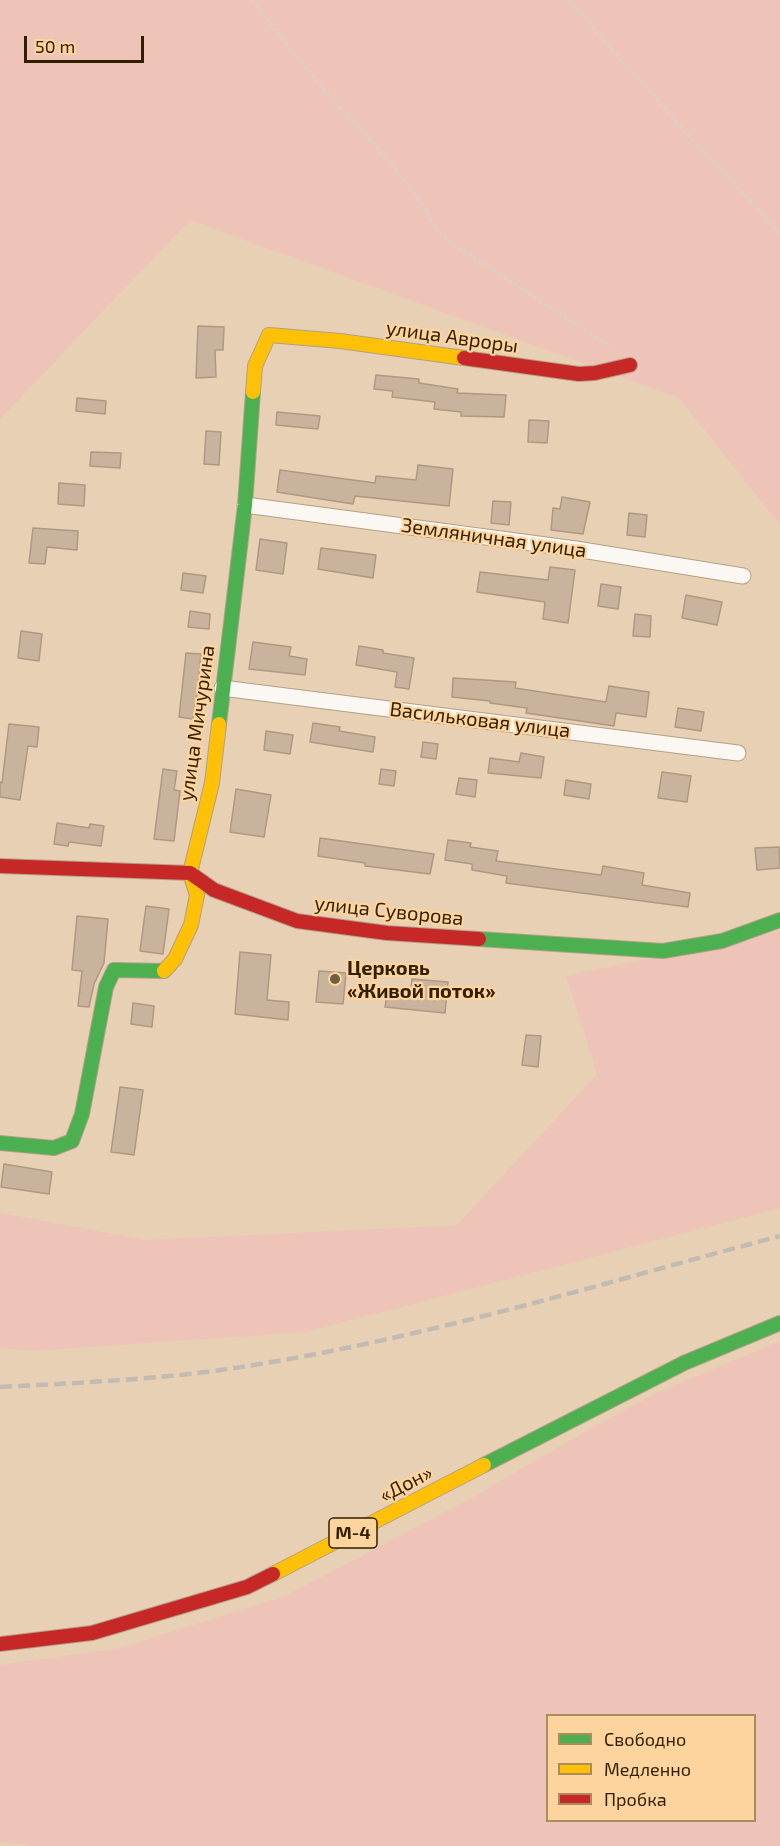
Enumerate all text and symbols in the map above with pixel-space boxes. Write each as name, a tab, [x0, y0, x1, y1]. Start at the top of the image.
scale bar	[27, 24, 147, 62]
text: 50 m	[35, 35, 75, 57]
street label: улица Авроры	[384, 316, 520, 358]
street label: Земляничная улица	[400, 513, 588, 563]
street label: улица Мичурина	[174, 644, 220, 802]
street label: Васильковая улица	[388, 697, 572, 743]
street label: улица Суворова	[313, 891, 465, 931]
place label: Церковь «Живой поток»	[347, 956, 496, 1003]
marker: Церковь «Живой поток»	[328, 972, 342, 986]
street label: «Дон»	[375, 1461, 437, 1507]
road number: М-4	[329, 1518, 377, 1548]
legend	[546, 1714, 756, 1822]
text: Свободно	[604, 1728, 686, 1750]
text: Медленно	[604, 1758, 691, 1780]
text: Пробка	[604, 1788, 667, 1810]

